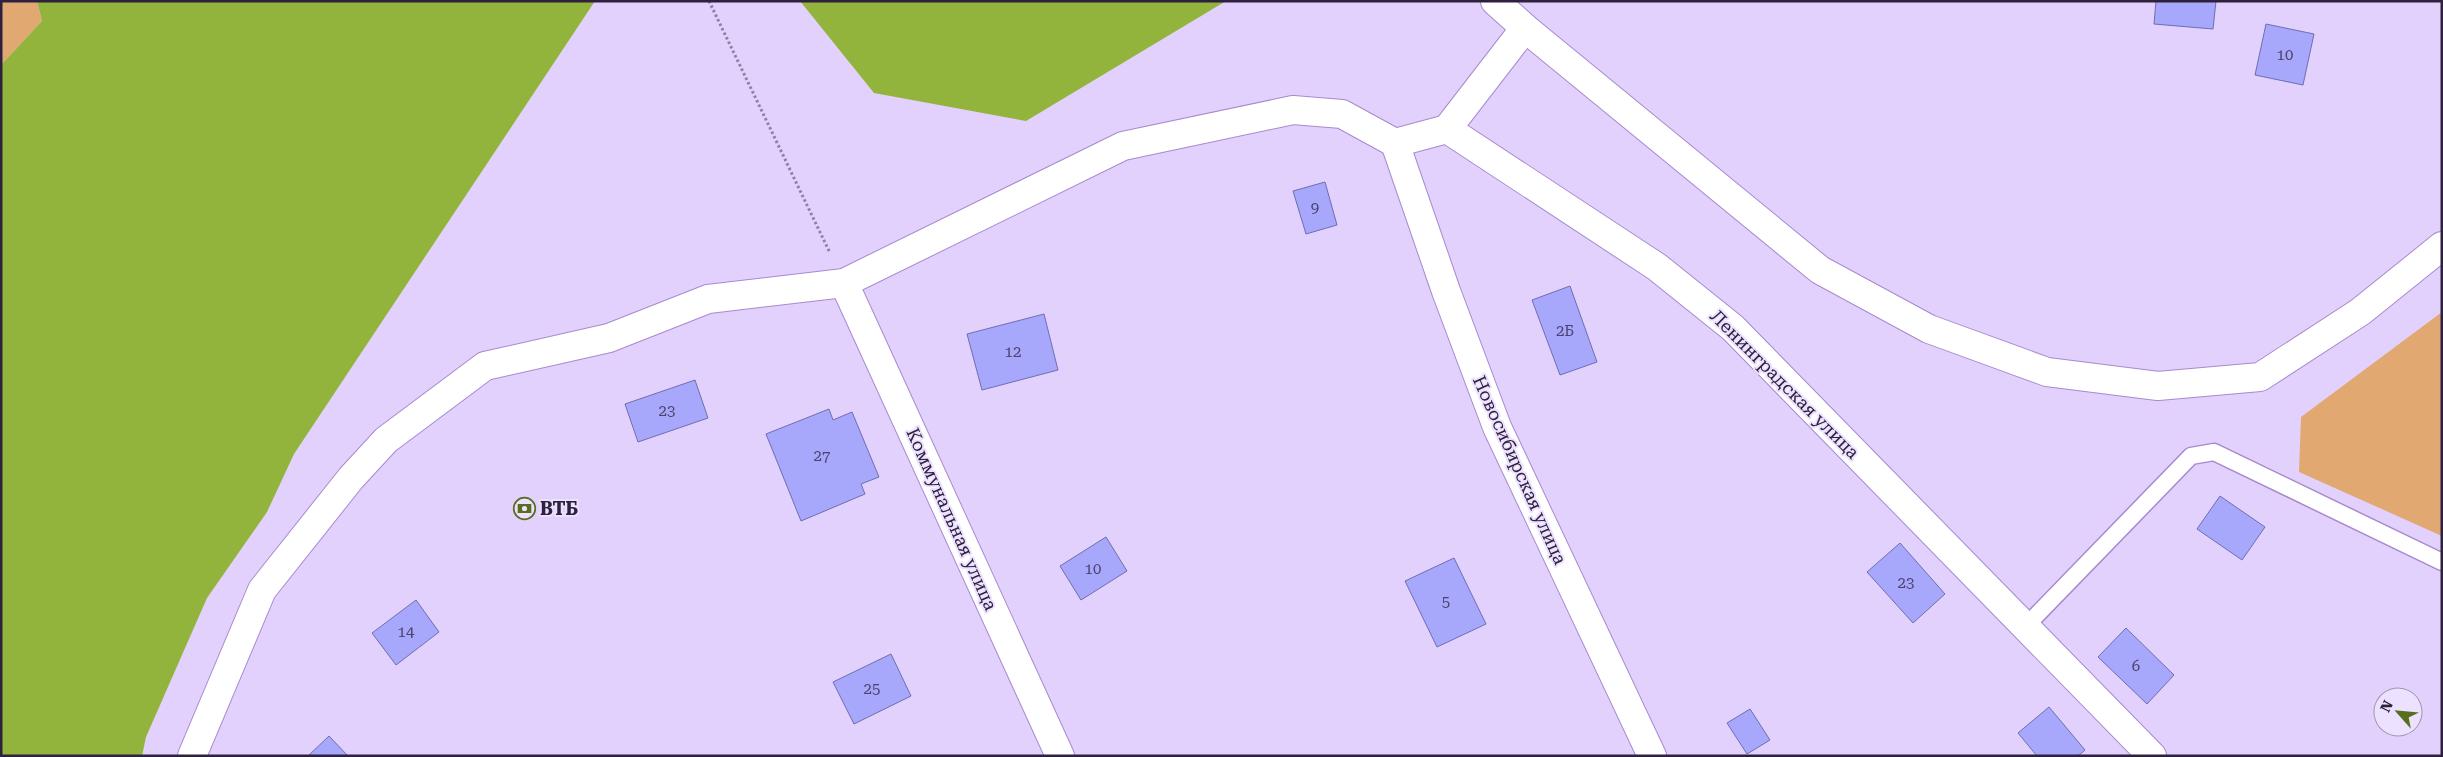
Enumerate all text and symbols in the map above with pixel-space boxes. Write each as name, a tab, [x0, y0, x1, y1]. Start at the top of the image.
house number: 10	[2277, 46, 2293, 64]
house number: 9	[1311, 199, 1319, 217]
street label: Ленинградская улица	[1706, 305, 1864, 463]
house number: 2Б	[1556, 322, 1574, 340]
house number: 12	[1005, 343, 1021, 361]
street label: Новосибирская улица	[1469, 372, 1571, 568]
house number: 23	[659, 402, 675, 420]
street label: Коммунальная улица	[902, 424, 1002, 614]
house number: 27	[814, 447, 830, 465]
bank icon: ВТБ	[512, 496, 536, 520]
place label: ВТБ	[540, 498, 579, 519]
house number: 10	[1085, 560, 1101, 578]
house number: 23	[1898, 574, 1914, 592]
house number: 5	[1442, 593, 1450, 611]
house number: 14	[398, 623, 415, 641]
house number: 6	[2132, 657, 2140, 675]
house number: 25	[864, 680, 880, 698]
north arrow	[2373, 687, 2423, 737]
text: N	[2377, 697, 2396, 715]

